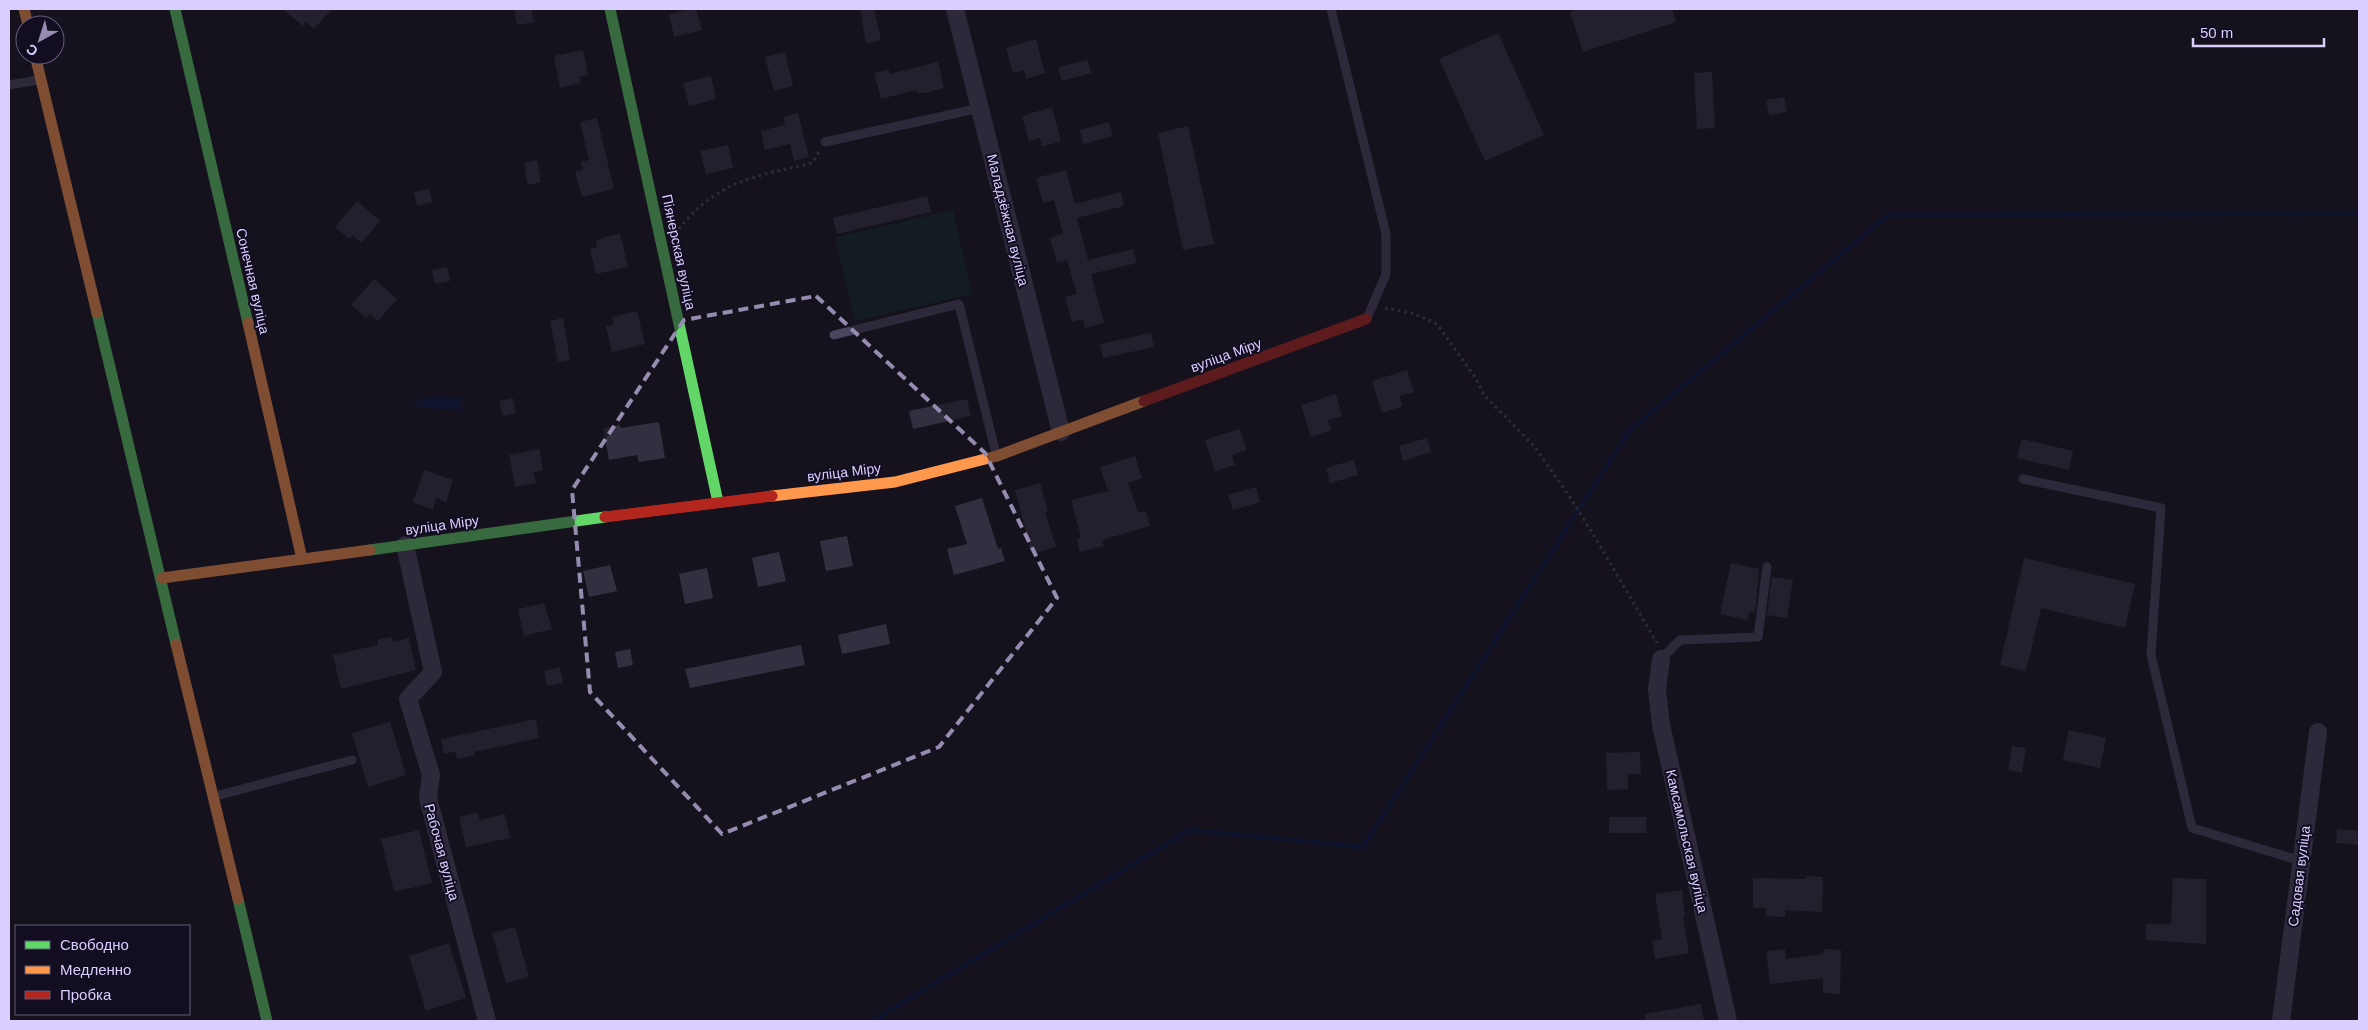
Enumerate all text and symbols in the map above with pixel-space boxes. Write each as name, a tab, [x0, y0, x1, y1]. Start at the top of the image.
north arrow	[15, 15, 65, 65]
scale bar	[2193, 15, 2324, 47]
text: 50 m	[2200, 24, 2233, 41]
text: С	[23, 41, 41, 60]
street label: Маладзёжная вуліца	[984, 152, 1032, 288]
street label: Піянерская вуліца	[659, 193, 699, 311]
street label: Сонечная вуліца	[233, 227, 273, 336]
street label: вуліца Міру	[1188, 335, 1264, 375]
street label: вуліца Міру	[806, 460, 882, 484]
street label: вуліца Міру	[404, 512, 480, 538]
street label: Камсамольская вуліца	[1663, 768, 1711, 914]
street label: Рабочая вуліца	[421, 802, 463, 902]
street label: Садовая вуліца	[2285, 824, 2313, 927]
legend	[15, 925, 190, 1015]
text: Свободно	[60, 936, 129, 953]
text: Медленно	[60, 961, 131, 978]
text: Пробка	[60, 986, 112, 1003]

